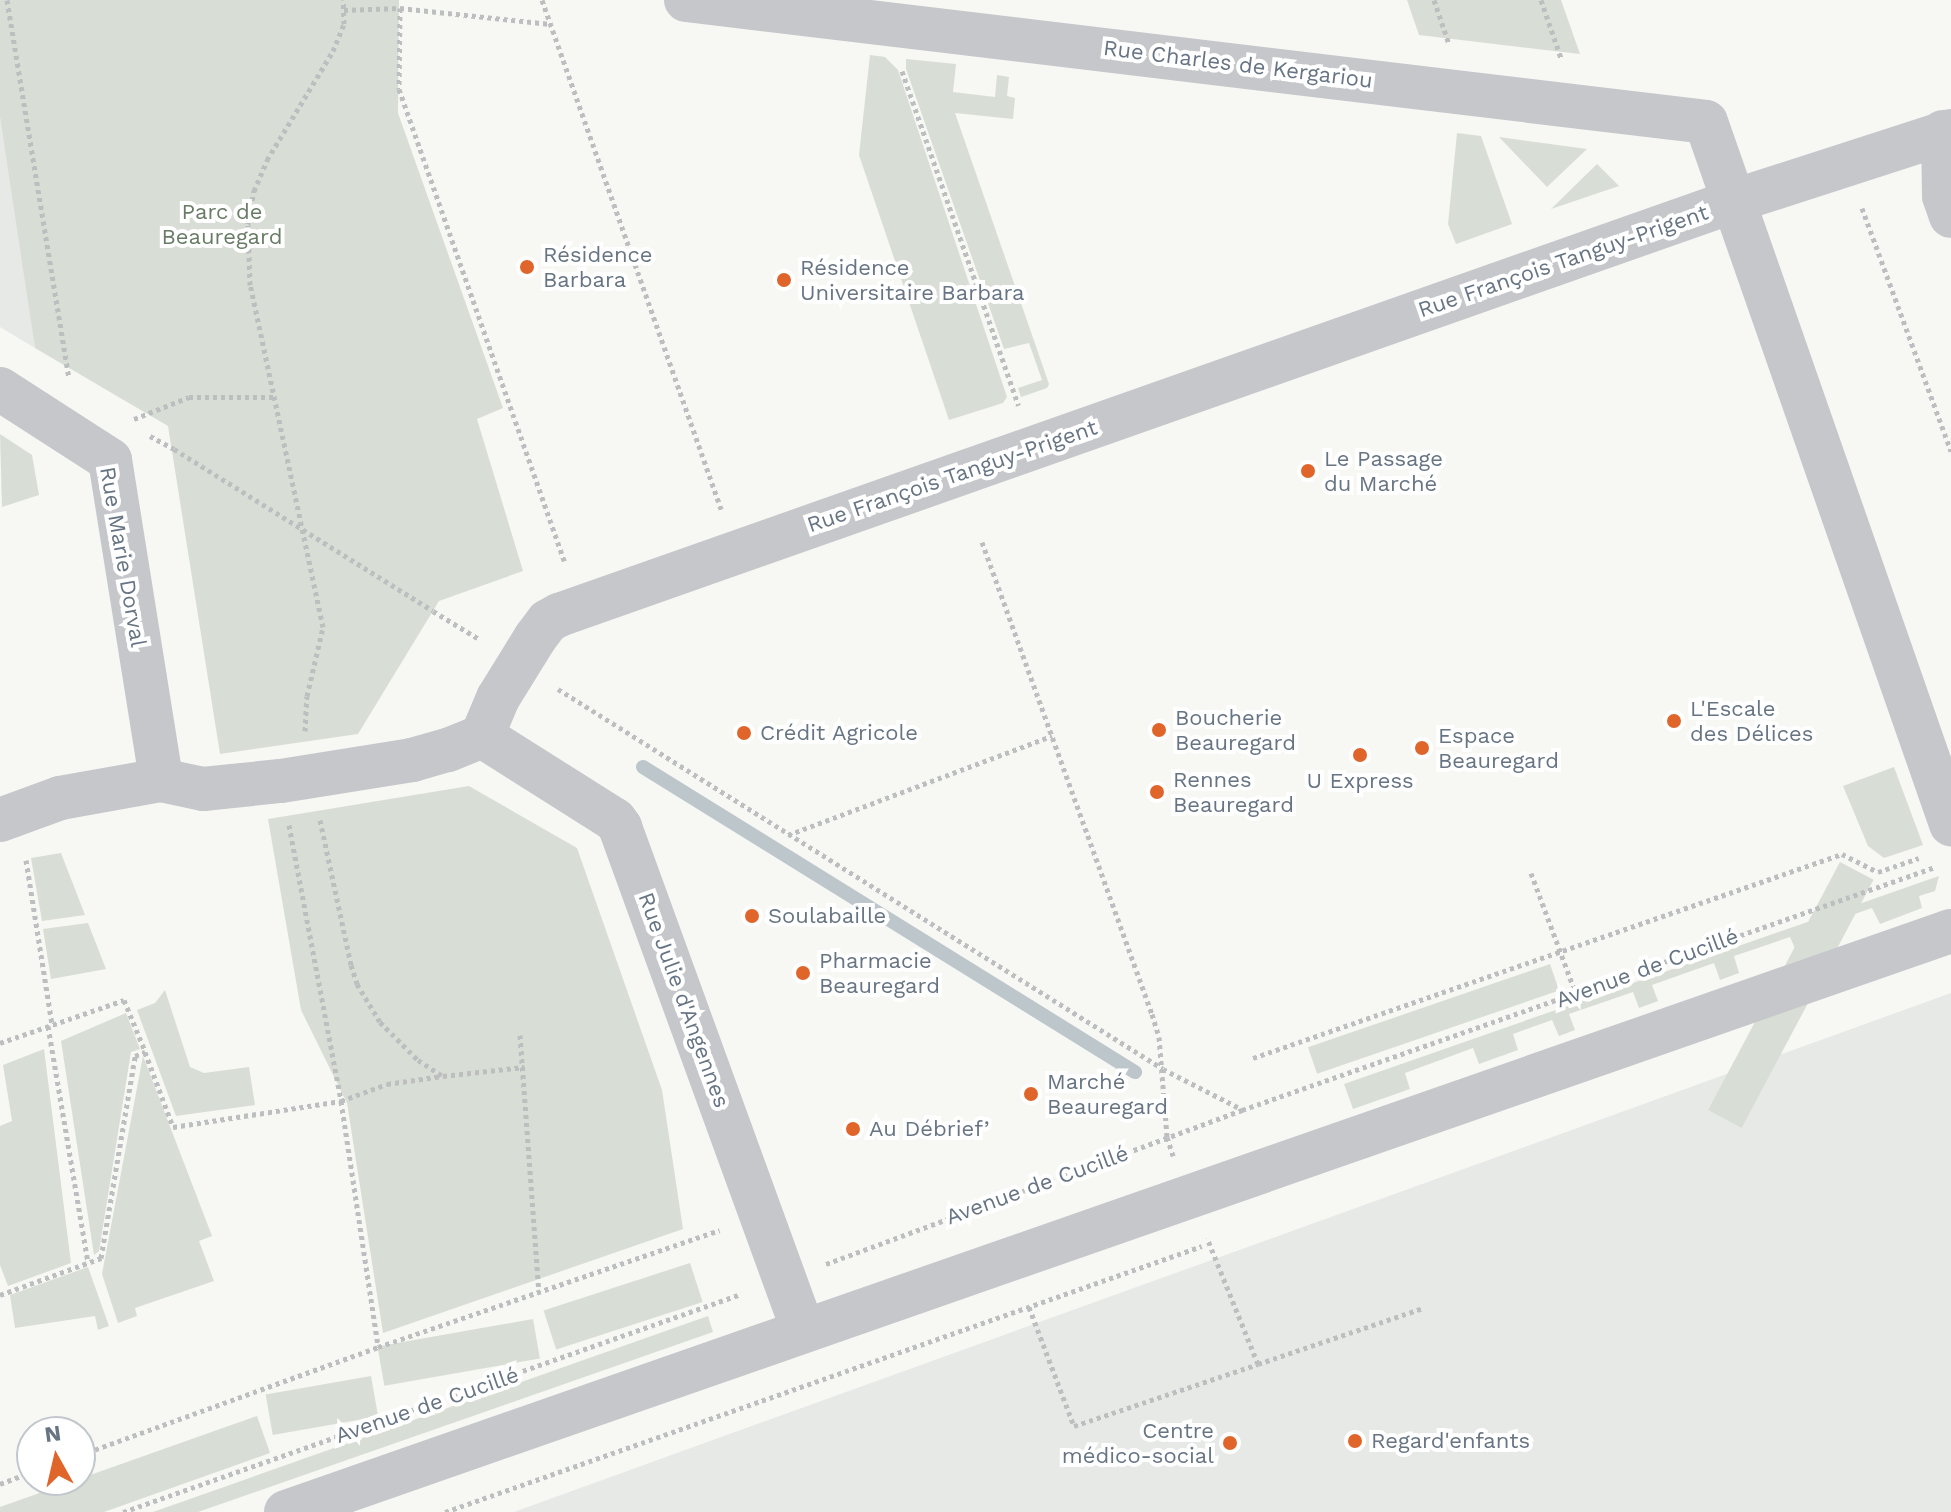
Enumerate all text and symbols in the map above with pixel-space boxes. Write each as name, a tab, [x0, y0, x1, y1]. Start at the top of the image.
street label: Rue Charles de Kergariou	[1102, 34, 1374, 94]
park label: Parc de Beauregard	[162, 198, 282, 250]
street label: Rue François Tanguy-Prigent	[1414, 199, 1712, 323]
place label: Résidence Barbara	[543, 241, 653, 292]
place label: Résidence Universitaire Barbara	[800, 254, 1025, 306]
marker: Résidence Barbara	[518, 258, 536, 276]
marker: Résidence Universitaire Barbara	[775, 271, 793, 289]
street label: Rue François Tanguy-Prigent	[803, 414, 1101, 538]
place label: Le Passage du Marché	[1324, 445, 1443, 496]
marker: Le Passage du Marché	[1299, 462, 1317, 480]
street label: Rue Marie Dorval	[94, 465, 152, 649]
place label: L'Escale des Délices	[1690, 695, 1813, 746]
place label: Boucherie Beauregard	[1175, 704, 1296, 756]
marker: L'Escale des Délices	[1665, 712, 1683, 730]
place label: Crédit Agricole	[760, 720, 919, 746]
marker: Boucherie Beauregard	[1150, 721, 1168, 739]
place label: Espace Beauregard	[1438, 722, 1559, 774]
marker: Crédit Agricole	[735, 724, 753, 742]
marker: Espace Beauregard	[1413, 739, 1431, 757]
marker: U Express	[1351, 746, 1369, 764]
place label: Rennes Beauregard	[1173, 766, 1294, 818]
place label: U Express	[1306, 768, 1414, 794]
marker: Rennes Beauregard	[1148, 783, 1166, 801]
street label: Rue Julie d'Angennes	[633, 889, 735, 1111]
place label: Soulabaille	[768, 903, 886, 929]
marker: Soulabaille	[743, 907, 761, 925]
street label: Avenue de Cucillé	[1552, 923, 1742, 1013]
place label: Pharmacie Beauregard	[819, 947, 940, 998]
marker: Pharmacie Beauregard	[794, 964, 812, 982]
place label: Marché Beauregard	[1047, 1068, 1168, 1120]
marker: Marché Beauregard	[1022, 1085, 1040, 1103]
place label: Au Débrief’	[869, 1116, 989, 1142]
marker: Au Débrief’	[844, 1120, 862, 1138]
street label: Avenue de Cucillé	[942, 1140, 1132, 1230]
street label: Avenue de Cucillé	[332, 1361, 522, 1449]
north arrow	[16, 1416, 96, 1496]
place label: Centre médico-social	[1062, 1417, 1214, 1468]
text: N	[43, 1420, 63, 1447]
place label: Regard'enfants	[1371, 1428, 1530, 1454]
marker: Regard'enfants	[1346, 1432, 1364, 1450]
marker: Centre médico-social	[1221, 1434, 1239, 1452]

